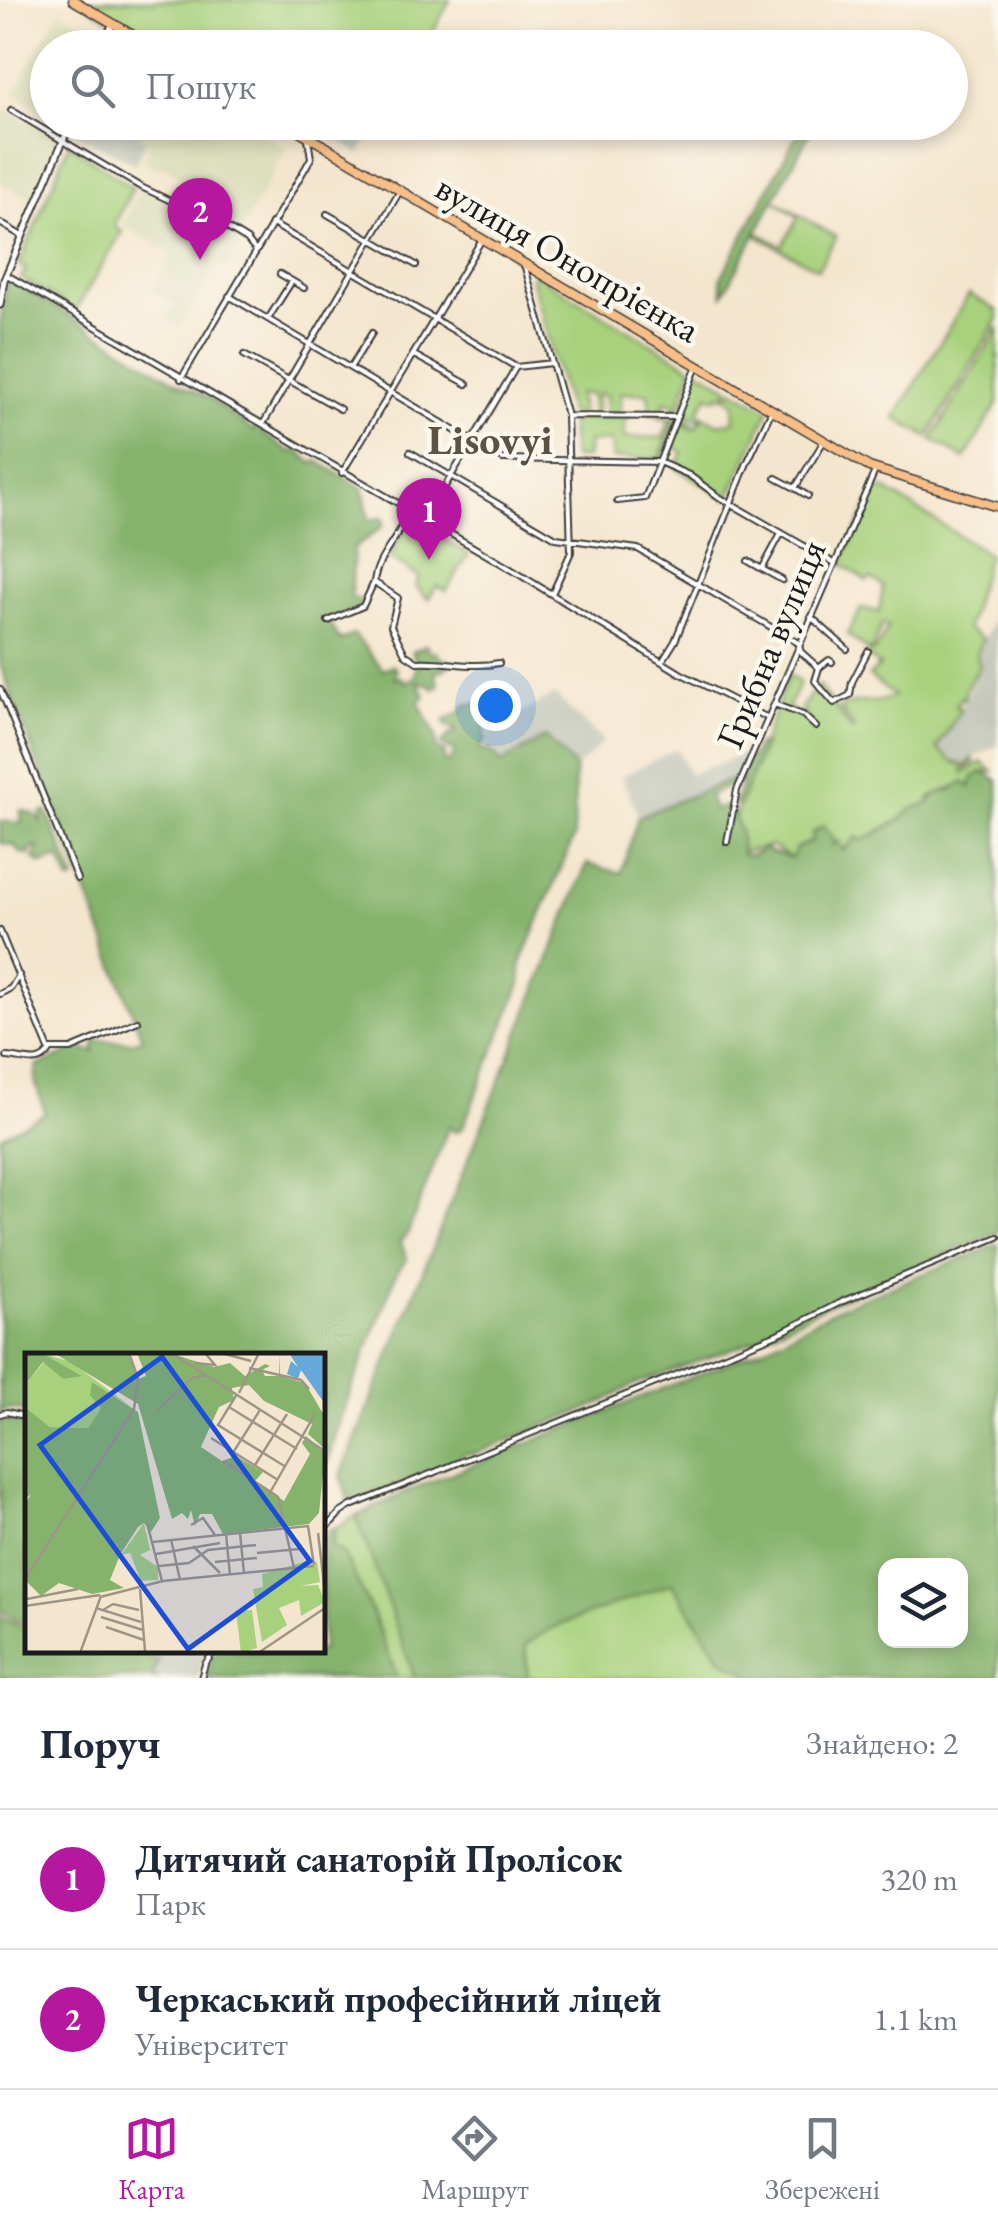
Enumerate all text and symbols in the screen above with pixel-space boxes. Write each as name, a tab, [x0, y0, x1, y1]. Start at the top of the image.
search box	[30, 30, 968, 140]
icon: search	[65, 58, 120, 113]
text: Пошук	[145, 61, 256, 110]
street label: вулиця Онопрієнка	[427, 162, 710, 353]
pin: 2	[168, 178, 232, 260]
district label: Lisovyi	[427, 412, 553, 467]
pin: 1	[396, 478, 462, 560]
street label: Грибна вулиця	[705, 532, 837, 756]
your location	[470, 680, 521, 731]
inset map	[25, 1353, 325, 1653]
map controls	[878, 1558, 968, 1648]
button: layers	[878, 1558, 968, 1648]
text: Поруч	[40, 1716, 161, 1771]
text: Знайдено: 2	[806, 1722, 958, 1764]
text: Дитячий санаторій Пролісок	[135, 1834, 622, 1883]
text: 1	[64, 1858, 81, 1900]
text: 320 m	[881, 1858, 958, 1900]
text: Парк	[135, 1883, 206, 1925]
text: Черкаський професійний ліцей	[135, 1974, 662, 2023]
text: 2	[64, 1998, 81, 2040]
text: 1.1 km	[874, 1998, 958, 2040]
text: Університет	[135, 2023, 288, 2065]
tab: Карта	[118, 2111, 185, 2207]
tab: Маршрут	[421, 2111, 529, 2207]
tab: Збережені	[765, 2111, 880, 2207]

